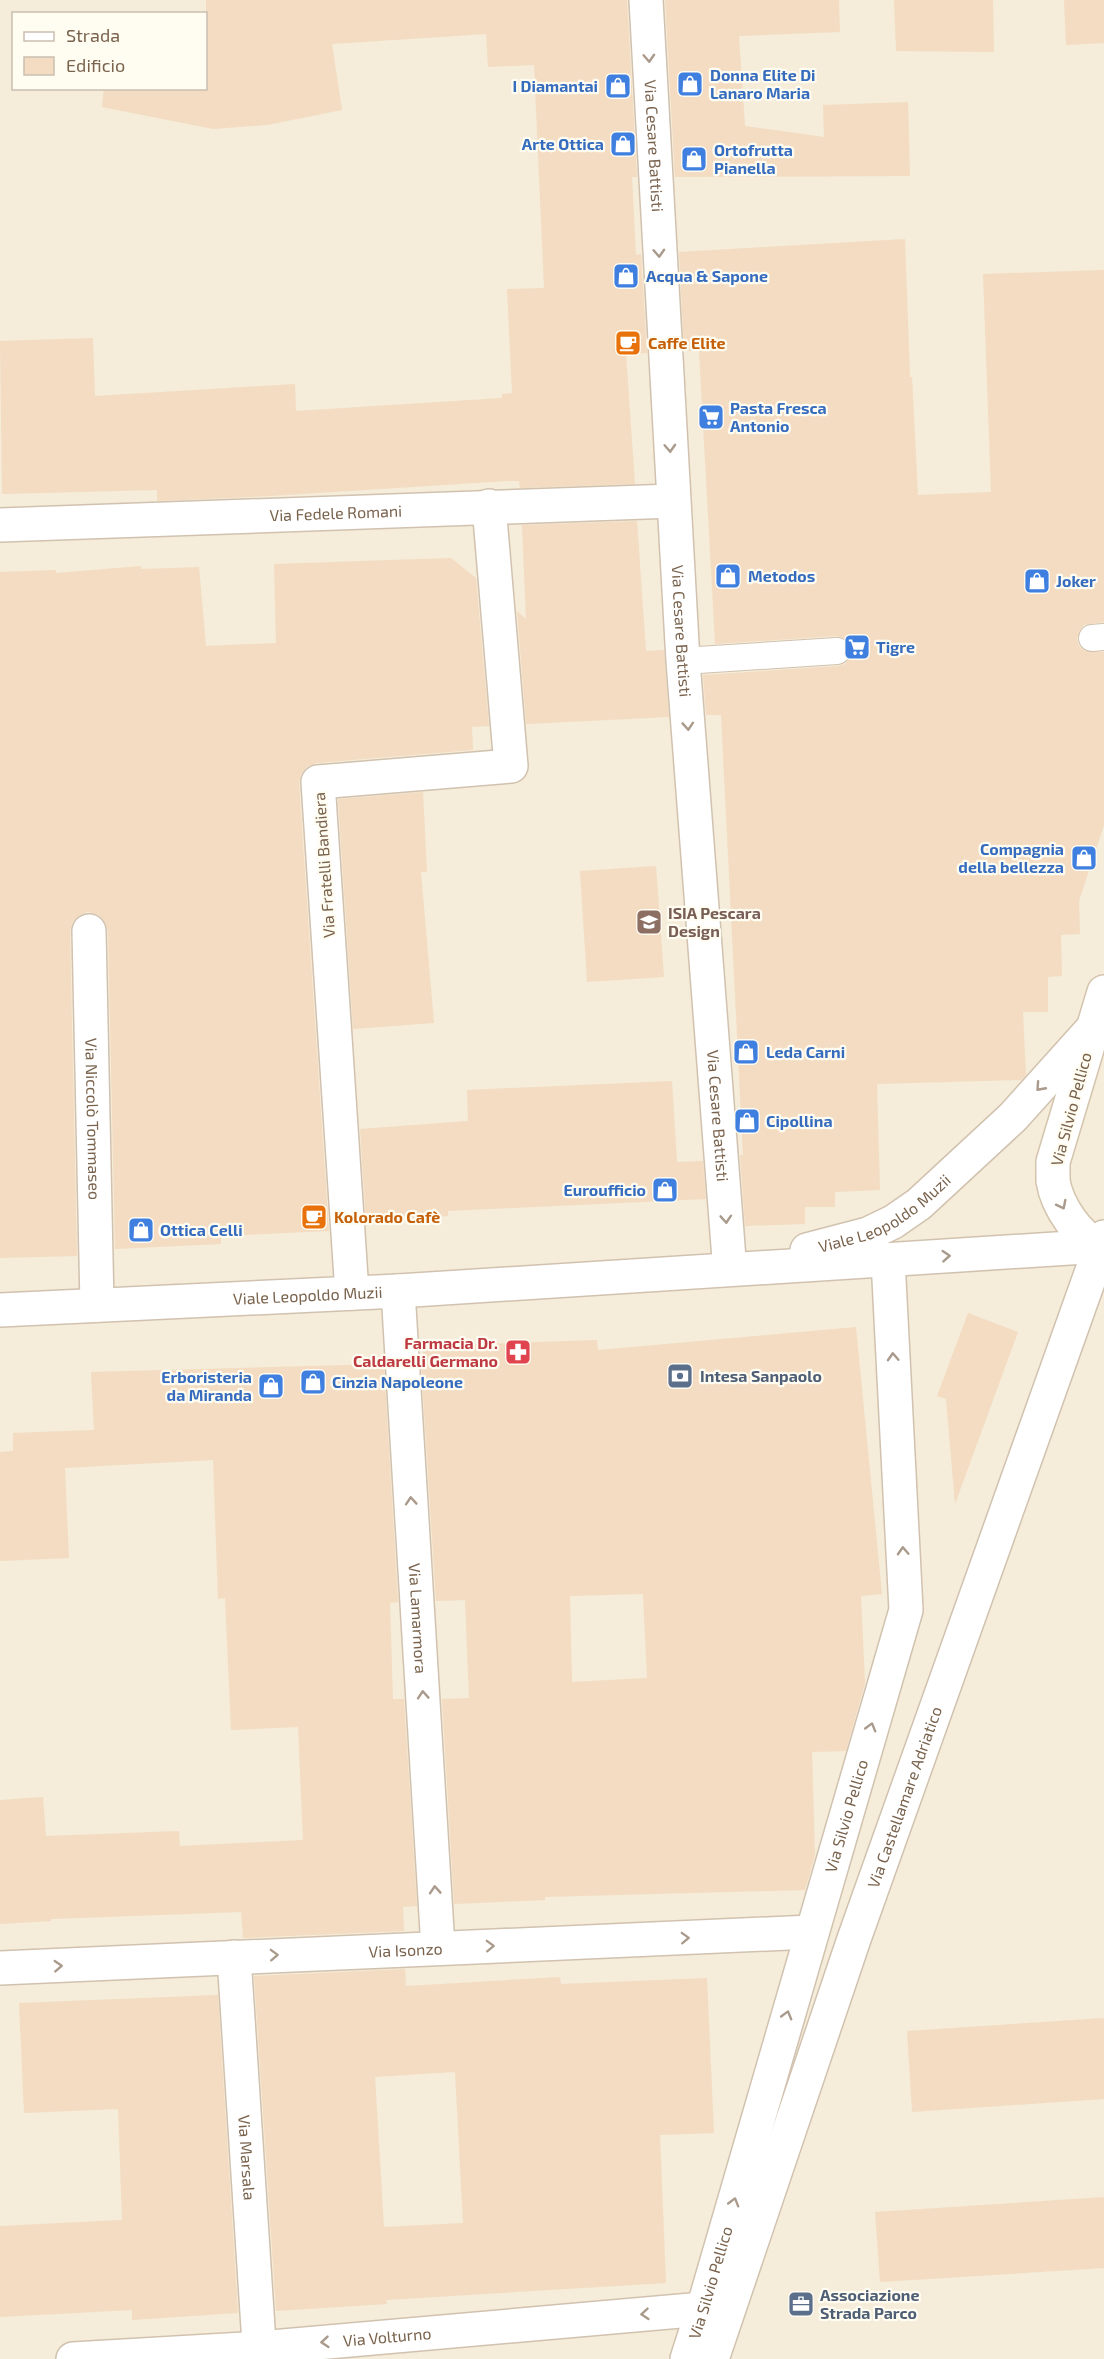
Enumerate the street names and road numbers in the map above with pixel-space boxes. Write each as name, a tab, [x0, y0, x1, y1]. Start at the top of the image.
street label: Via Cesare Battisti	[641, 79, 668, 212]
street label: Via Fedele Romani	[269, 501, 402, 524]
street label: Via Cesare Battisti	[669, 564, 696, 698]
street label: Via Fratelli Bandiera	[309, 791, 338, 939]
street label: Via Niccolò Tommaseo	[82, 1038, 105, 1200]
street label: Via Cesare Battisti	[704, 1049, 733, 1182]
street label: Via Silvio Pellico	[1046, 1050, 1095, 1168]
street label: Viale Leopoldo Muzii	[816, 1170, 954, 1256]
street label: Viale Leopoldo Muzii	[232, 1282, 383, 1308]
street label: Via Lamarmora	[406, 1563, 431, 1674]
street label: Via Castellamare Adriatico	[863, 1704, 945, 1890]
street label: Via Silvio Pellico	[820, 1757, 871, 1874]
street label: Via Isonzo	[368, 1938, 443, 1961]
street label: Via Marsala	[235, 2114, 260, 2201]
street label: Via Silvio Pellico	[684, 2224, 736, 2341]
street label: Via Volturno	[342, 2323, 432, 2350]

